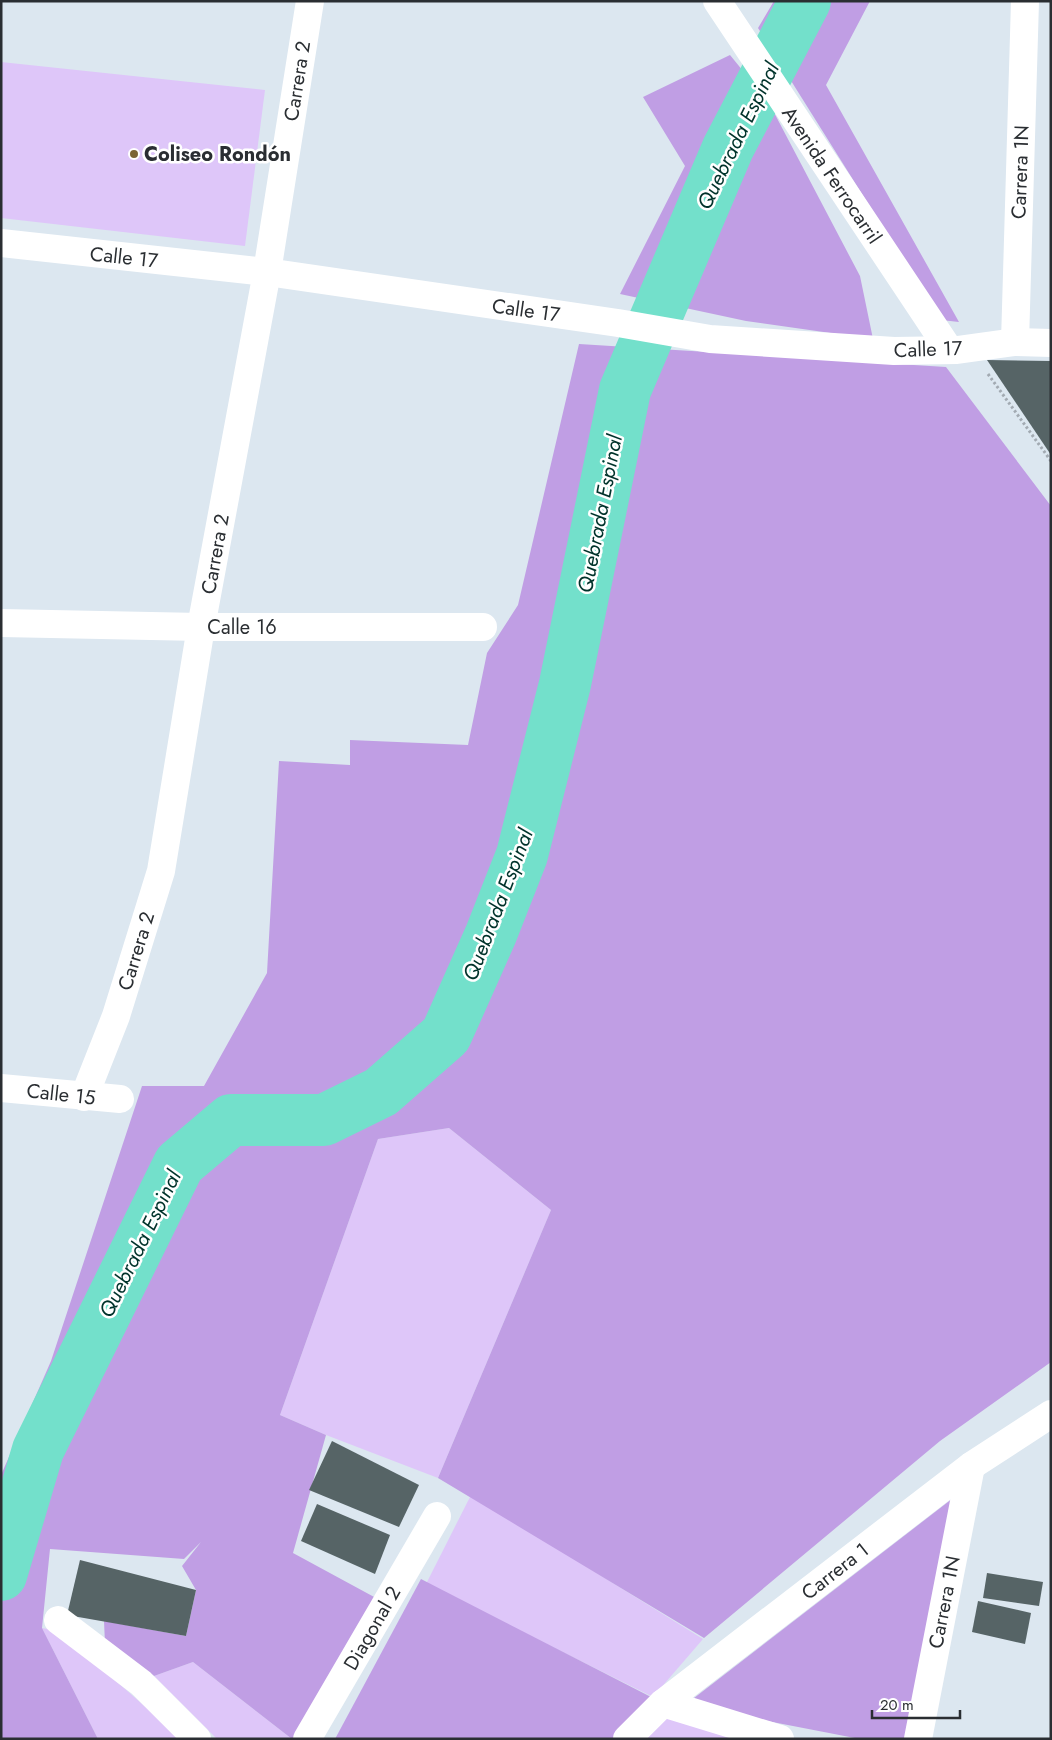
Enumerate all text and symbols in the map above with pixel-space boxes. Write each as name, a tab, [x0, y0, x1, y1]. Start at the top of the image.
street label: Carrera 2	[277, 39, 318, 123]
water label: Quebrada Espinal	[689, 56, 787, 215]
street label: Avenida Ferrocarril	[775, 101, 888, 250]
street label: Carrera 1N	[1004, 125, 1037, 220]
place label: Coliseo Rondón	[144, 140, 291, 169]
marker: Coliseo Rondón	[128, 148, 140, 160]
street label: Calle 17	[88, 240, 160, 276]
street label: Calle 17	[490, 291, 562, 330]
street label: Calle 17	[893, 334, 963, 365]
water label: Quebrada Espinal	[570, 431, 630, 596]
street label: Carrera 2	[194, 512, 237, 596]
street label: Calle 16	[207, 613, 277, 642]
water label: Quebrada Espinal	[455, 824, 541, 985]
street label: Carrera 2	[111, 908, 162, 994]
street label: Calle 15	[25, 1076, 97, 1113]
water label: Quebrada Espinal	[91, 1164, 189, 1323]
street label: Carrera 1	[795, 1536, 875, 1607]
street label: Carrera 1N	[921, 1553, 968, 1651]
street label: Diagonal 2	[337, 1581, 408, 1676]
scale bar	[872, 1688, 960, 1720]
text: 20 m	[880, 1694, 914, 1716]

